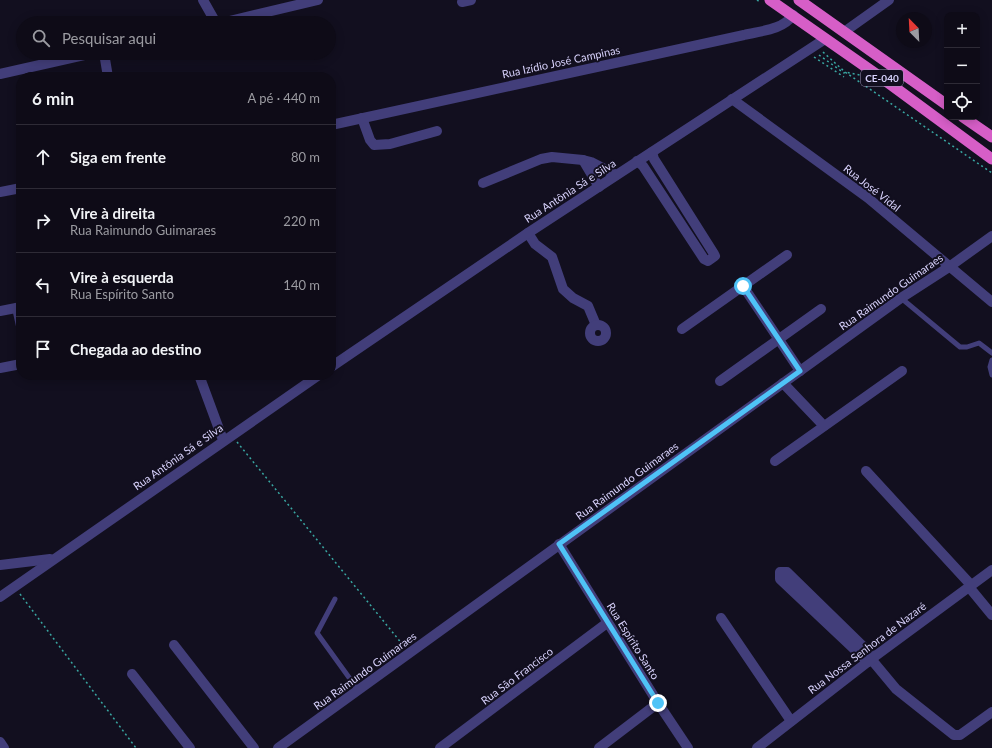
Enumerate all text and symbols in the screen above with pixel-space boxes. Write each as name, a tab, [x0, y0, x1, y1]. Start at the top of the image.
north arrow	[896, 12, 932, 48]
map controls	[944, 12, 980, 120]
button: +	[944, 12, 980, 48]
search box	[16, 16, 336, 60]
icon: search	[30, 27, 52, 49]
text: Pesquisar aqui	[62, 29, 156, 47]
street label: Rua Izídio José Campinas	[501, 43, 621, 80]
button: −	[944, 48, 980, 84]
road number: CE-040	[861, 70, 903, 86]
button: locate	[944, 84, 980, 120]
text: 6 min	[32, 88, 74, 109]
text: A pé · 440 m	[247, 90, 320, 106]
icon: ahead	[32, 146, 54, 168]
text: Siga em frente	[70, 148, 166, 166]
text: 80 m	[291, 149, 320, 165]
street label: Rua Antônia Sá e Silva	[522, 156, 618, 225]
street label: Rua José Vidal	[841, 161, 903, 214]
text: Vire à direita	[70, 204, 155, 222]
icon: right	[32, 210, 54, 232]
text: 220 m	[283, 213, 320, 229]
text: Rua Raimundo Guimaraes	[70, 222, 216, 238]
street label: Rua Raimundo Guimaraes	[836, 251, 945, 332]
text: Vire à esquerda	[70, 268, 174, 286]
icon: left	[32, 274, 54, 296]
text: 140 m	[283, 277, 320, 293]
route start	[734, 277, 752, 295]
text: Rua Espírito Santo	[70, 286, 174, 302]
icon: arrive	[32, 338, 54, 360]
text: Chegada ao destino	[70, 340, 201, 358]
street label: Rua Antônia Sá e Silva	[130, 421, 225, 492]
street label: Rua Raimundo Guimaraes	[573, 439, 681, 522]
street label: Rua Nossa Senhora de Nazaré	[805, 599, 928, 696]
street label: Rua Espírito Santo	[605, 600, 662, 682]
street label: Rua Raimundo Guimaraes	[311, 629, 419, 712]
street label: Rua São Francisco	[478, 644, 555, 707]
route end	[649, 694, 667, 712]

